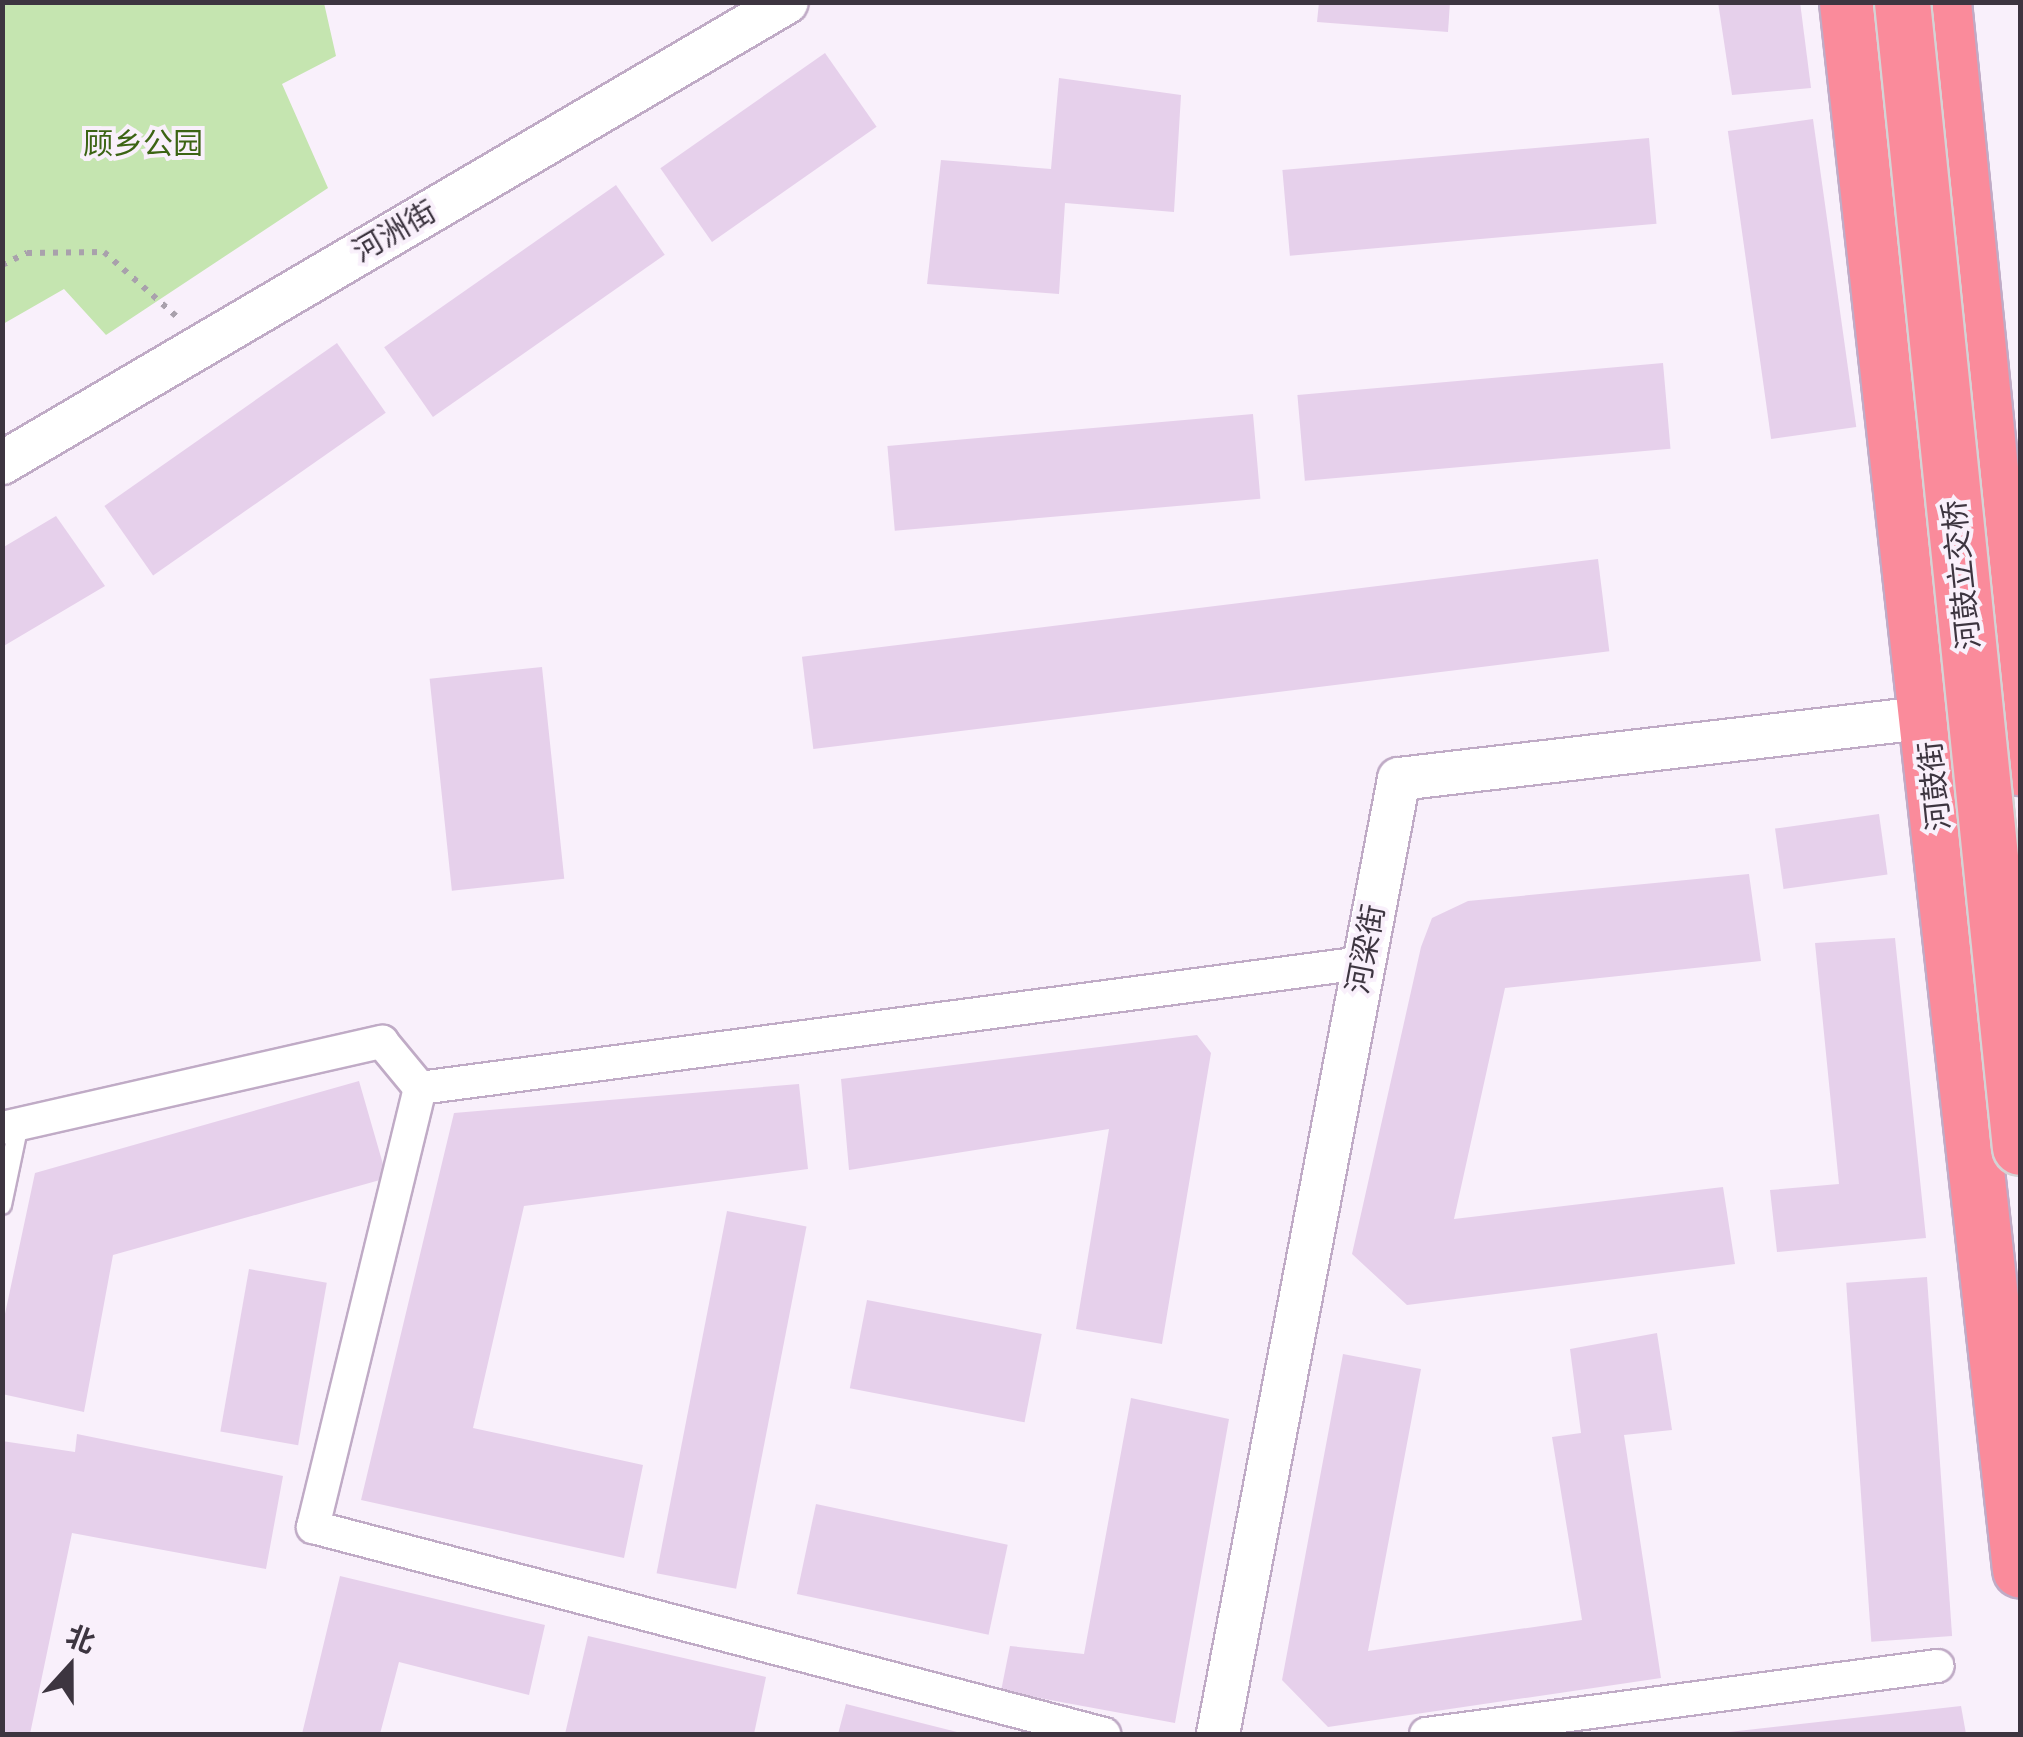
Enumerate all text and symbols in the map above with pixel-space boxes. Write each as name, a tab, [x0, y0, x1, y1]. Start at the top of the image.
park label: 顾乡公园	[83, 125, 203, 161]
street label: 河洲街	[346, 193, 442, 269]
street label: 河鼓立交桥	[1935, 499, 1987, 651]
street label: 河鼓街	[1911, 739, 1957, 833]
street label: 河梁街	[1339, 901, 1391, 997]
north arrow	[20, 1617, 120, 1717]
text: 北	[62, 1618, 100, 1659]

